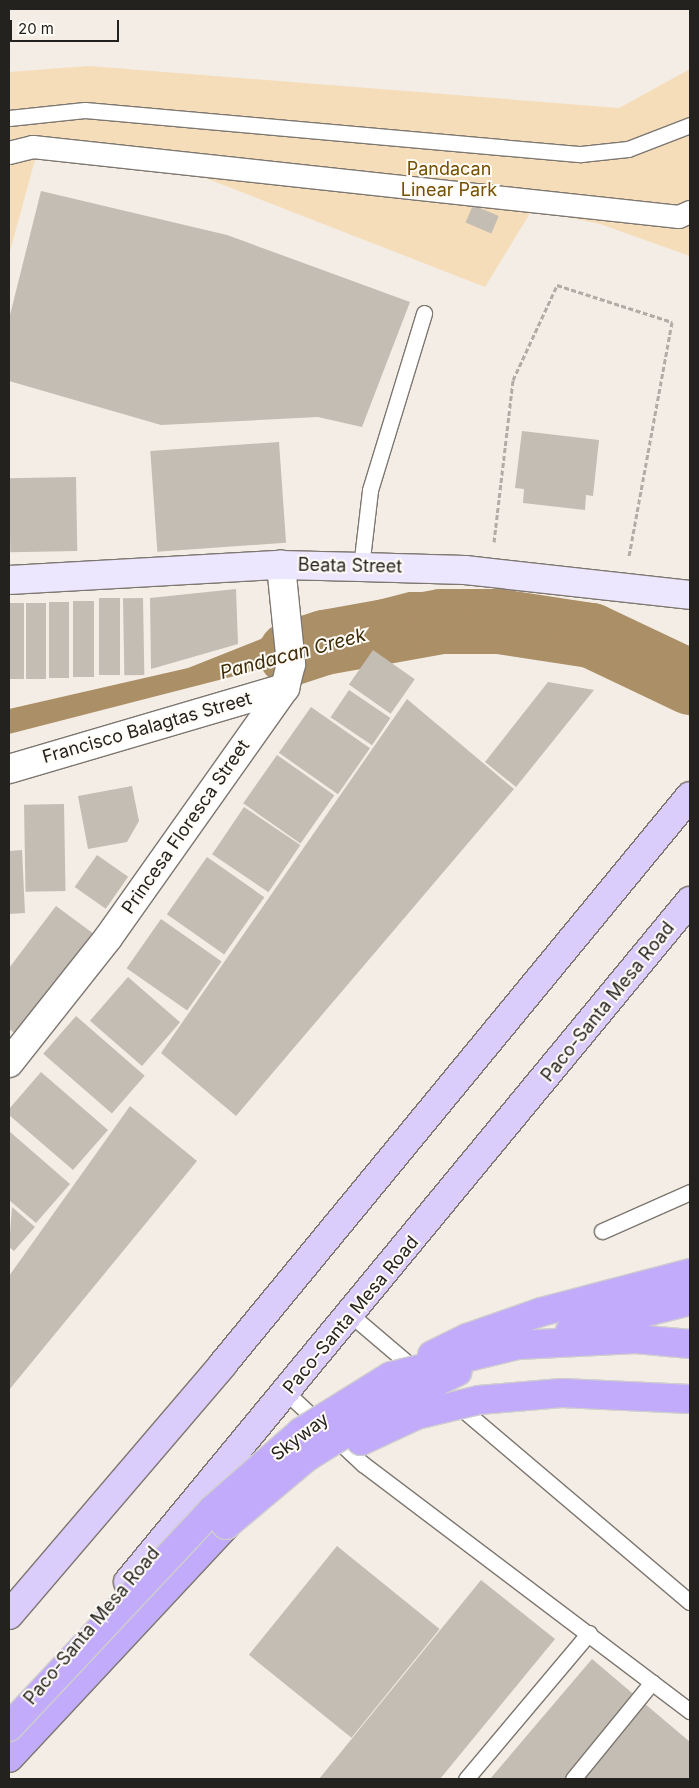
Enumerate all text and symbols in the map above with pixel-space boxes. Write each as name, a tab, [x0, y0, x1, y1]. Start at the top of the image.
scale bar	[12, 10, 121, 42]
text: 20 m	[18, 19, 54, 38]
park label: Pandacan Linear Park	[401, 159, 497, 202]
street label: Beata Street	[298, 554, 402, 578]
water label: Pandacan Creek	[217, 624, 369, 684]
street label: Francisco Balagtas Street	[40, 688, 254, 768]
street label: Princesa Floresca Street	[118, 736, 254, 918]
street label: Paco-Santa Mesa Road	[537, 918, 679, 1086]
street label: Paco-Santa Mesa Road	[279, 1232, 423, 1398]
street label: Skyway	[267, 1408, 333, 1466]
street label: Paco-Santa Mesa Road	[20, 1543, 164, 1709]

